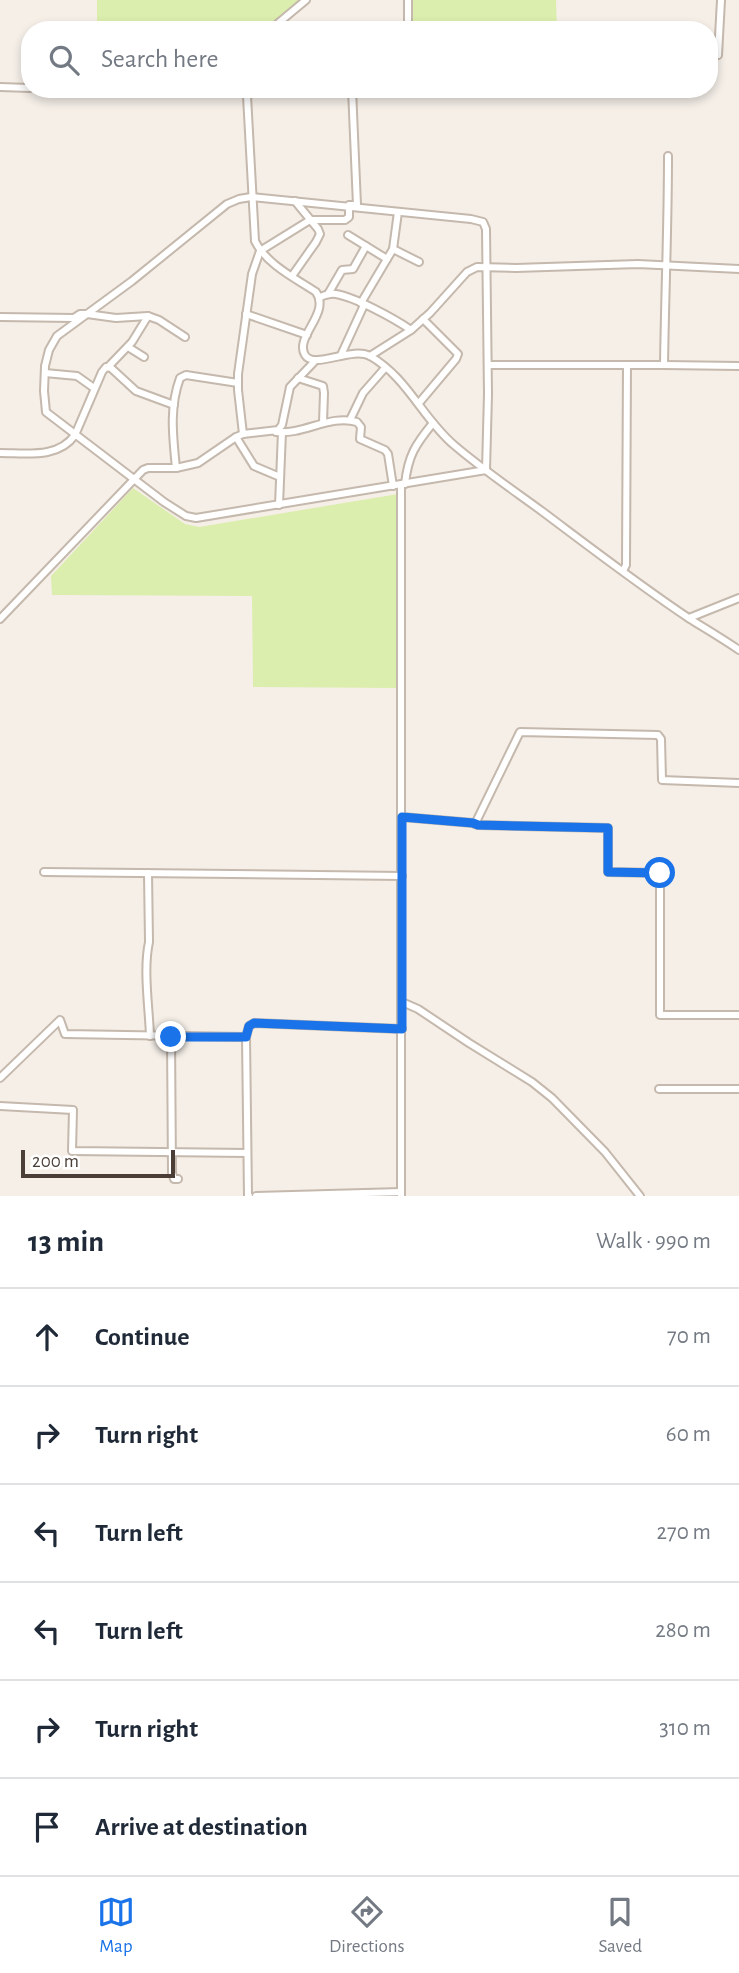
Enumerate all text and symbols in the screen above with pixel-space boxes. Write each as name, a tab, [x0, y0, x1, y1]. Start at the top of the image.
search box	[21, 21, 718, 98]
icon: search	[45, 41, 83, 79]
text: Search here	[101, 46, 219, 72]
route start	[644, 857, 675, 888]
route end	[155, 1021, 186, 1052]
scale bar	[21, 1147, 175, 1179]
text: 200 m	[32, 1152, 79, 1171]
text: 13 min	[28, 1227, 104, 1257]
text: Walk · 990 m	[596, 1230, 711, 1253]
icon: ahead	[28, 1318, 66, 1356]
text: Continue	[95, 1324, 190, 1350]
text: 70 m	[667, 1325, 711, 1348]
icon: right	[28, 1416, 66, 1454]
text: Turn right	[95, 1422, 198, 1448]
text: 60 m	[666, 1423, 711, 1446]
icon: left	[28, 1514, 66, 1552]
text: Turn left	[95, 1520, 183, 1546]
text: 270 m	[657, 1521, 711, 1544]
icon: left	[28, 1612, 66, 1650]
text: Turn left	[95, 1618, 183, 1644]
text: 280 m	[655, 1619, 711, 1642]
icon: right	[28, 1710, 66, 1748]
text: Turn right	[95, 1716, 198, 1742]
text: 310 m	[659, 1717, 711, 1740]
icon: arrive	[28, 1808, 66, 1846]
text: Arrive at destination	[95, 1814, 308, 1840]
tab: Map	[97, 1893, 135, 1958]
tab: Directions	[329, 1893, 405, 1958]
tab: Saved	[599, 1893, 642, 1958]

